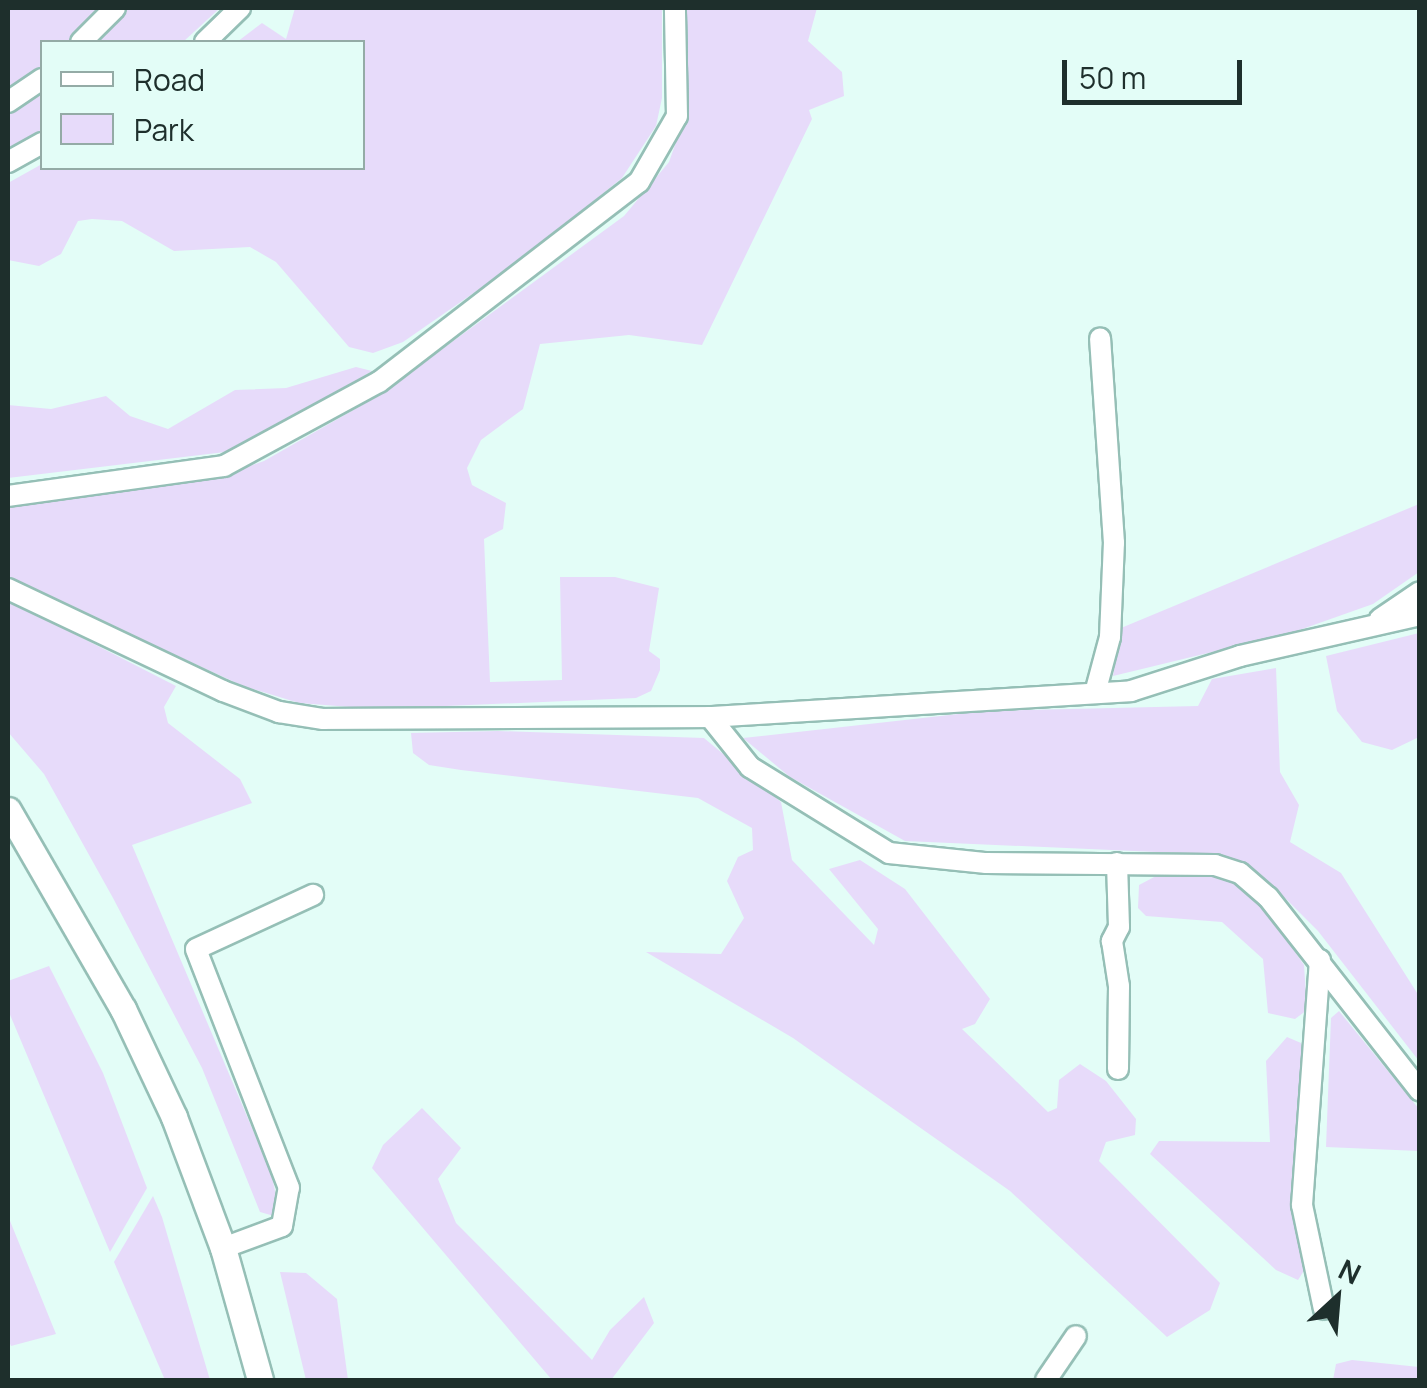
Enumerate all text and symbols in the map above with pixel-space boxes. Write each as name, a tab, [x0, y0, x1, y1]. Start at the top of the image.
legend	[40, 40, 365, 170]
scale bar	[1067, 40, 1247, 102]
text: 50 m	[1079, 57, 1146, 98]
text: Road	[134, 59, 205, 100]
text: Park	[134, 109, 194, 150]
north arrow	[1287, 1248, 1387, 1348]
text: N	[1333, 1250, 1368, 1293]

